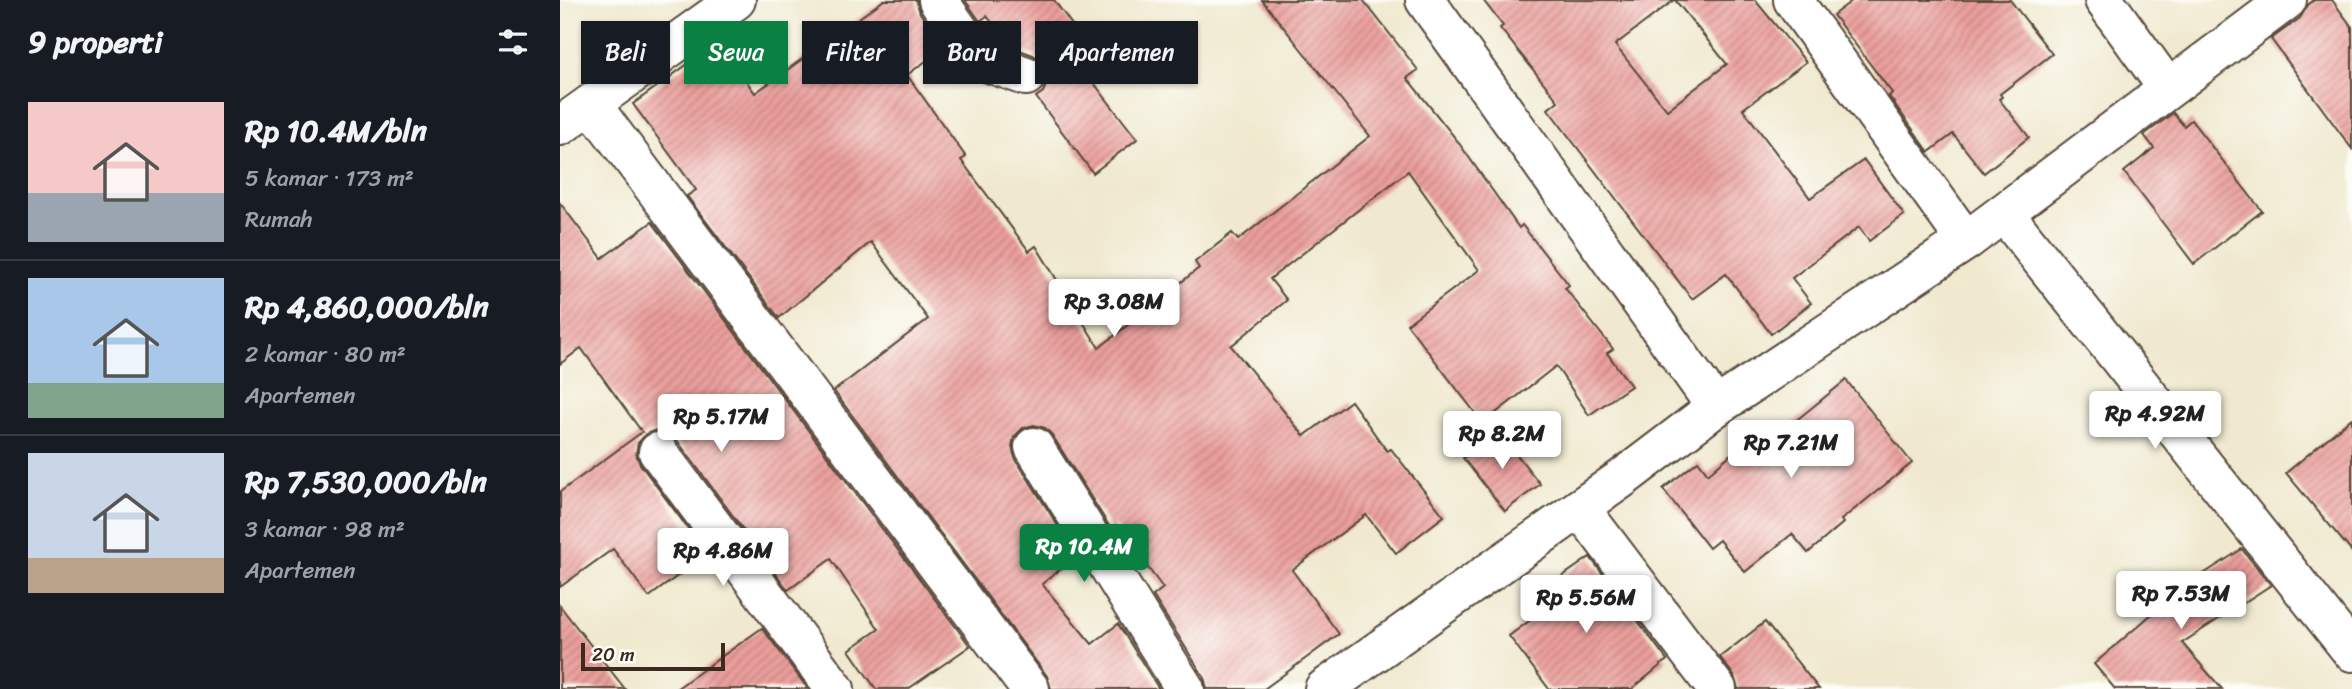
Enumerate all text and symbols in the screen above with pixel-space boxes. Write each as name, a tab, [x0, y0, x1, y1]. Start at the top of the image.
text: 9 properti	[28, 15, 163, 69]
chip: Beli	[581, 21, 670, 84]
chip: Sewa	[684, 21, 788, 84]
chip: Filter	[802, 21, 909, 84]
chip: Baru	[923, 21, 1021, 84]
chip: Apartemen	[1035, 21, 1198, 84]
icon: filters	[494, 23, 532, 61]
text: Rp 10.4M/bln	[245, 104, 427, 158]
icon: home	[84, 130, 168, 214]
text: 5 kamar · 173 m²	[245, 158, 414, 199]
text: Rumah	[245, 199, 313, 240]
text: Rp 4,860,000/bln	[245, 280, 489, 334]
pin: Rp 3.08M	[1042, 280, 1186, 339]
text: Rp 3.08M	[1065, 281, 1163, 322]
icon: home	[84, 306, 168, 390]
text: 2 kamar · 80 m²	[245, 334, 406, 375]
text: Apartemen	[245, 375, 355, 416]
pin: Rp 4.92M	[2083, 392, 2227, 451]
text: Rp 4.92M	[2105, 393, 2205, 434]
pin: Rp 5.17M	[649, 394, 793, 454]
text: Rp 5.17M	[674, 396, 768, 437]
pin: Rp 8.2M	[1437, 412, 1567, 471]
text: Rp 8.2M	[1459, 413, 1545, 454]
pin: Rp 7.21M	[1719, 420, 1863, 480]
text: Rp 7.21M	[1744, 422, 1838, 463]
text: Rp 7,530,000/bln	[245, 455, 487, 509]
icon: home	[84, 481, 168, 565]
text: 3 kamar · 98 m²	[245, 509, 405, 550]
pin: Rp 10.4M	[1012, 524, 1156, 584]
text: Rp 10.4M	[1036, 526, 1132, 567]
pin: Rp 4.86M	[651, 528, 795, 588]
text: Rp 4.86M	[673, 530, 773, 571]
text: Apartemen	[245, 550, 355, 591]
pin: Rp 7.53M	[2109, 572, 2253, 631]
text: Rp 7.53M	[2132, 573, 2230, 614]
pin: Rp 5.56M	[1514, 576, 1658, 635]
text: Rp 5.56M	[1537, 577, 1635, 618]
text: 20 m	[592, 638, 635, 671]
scale bar	[581, 640, 724, 672]

